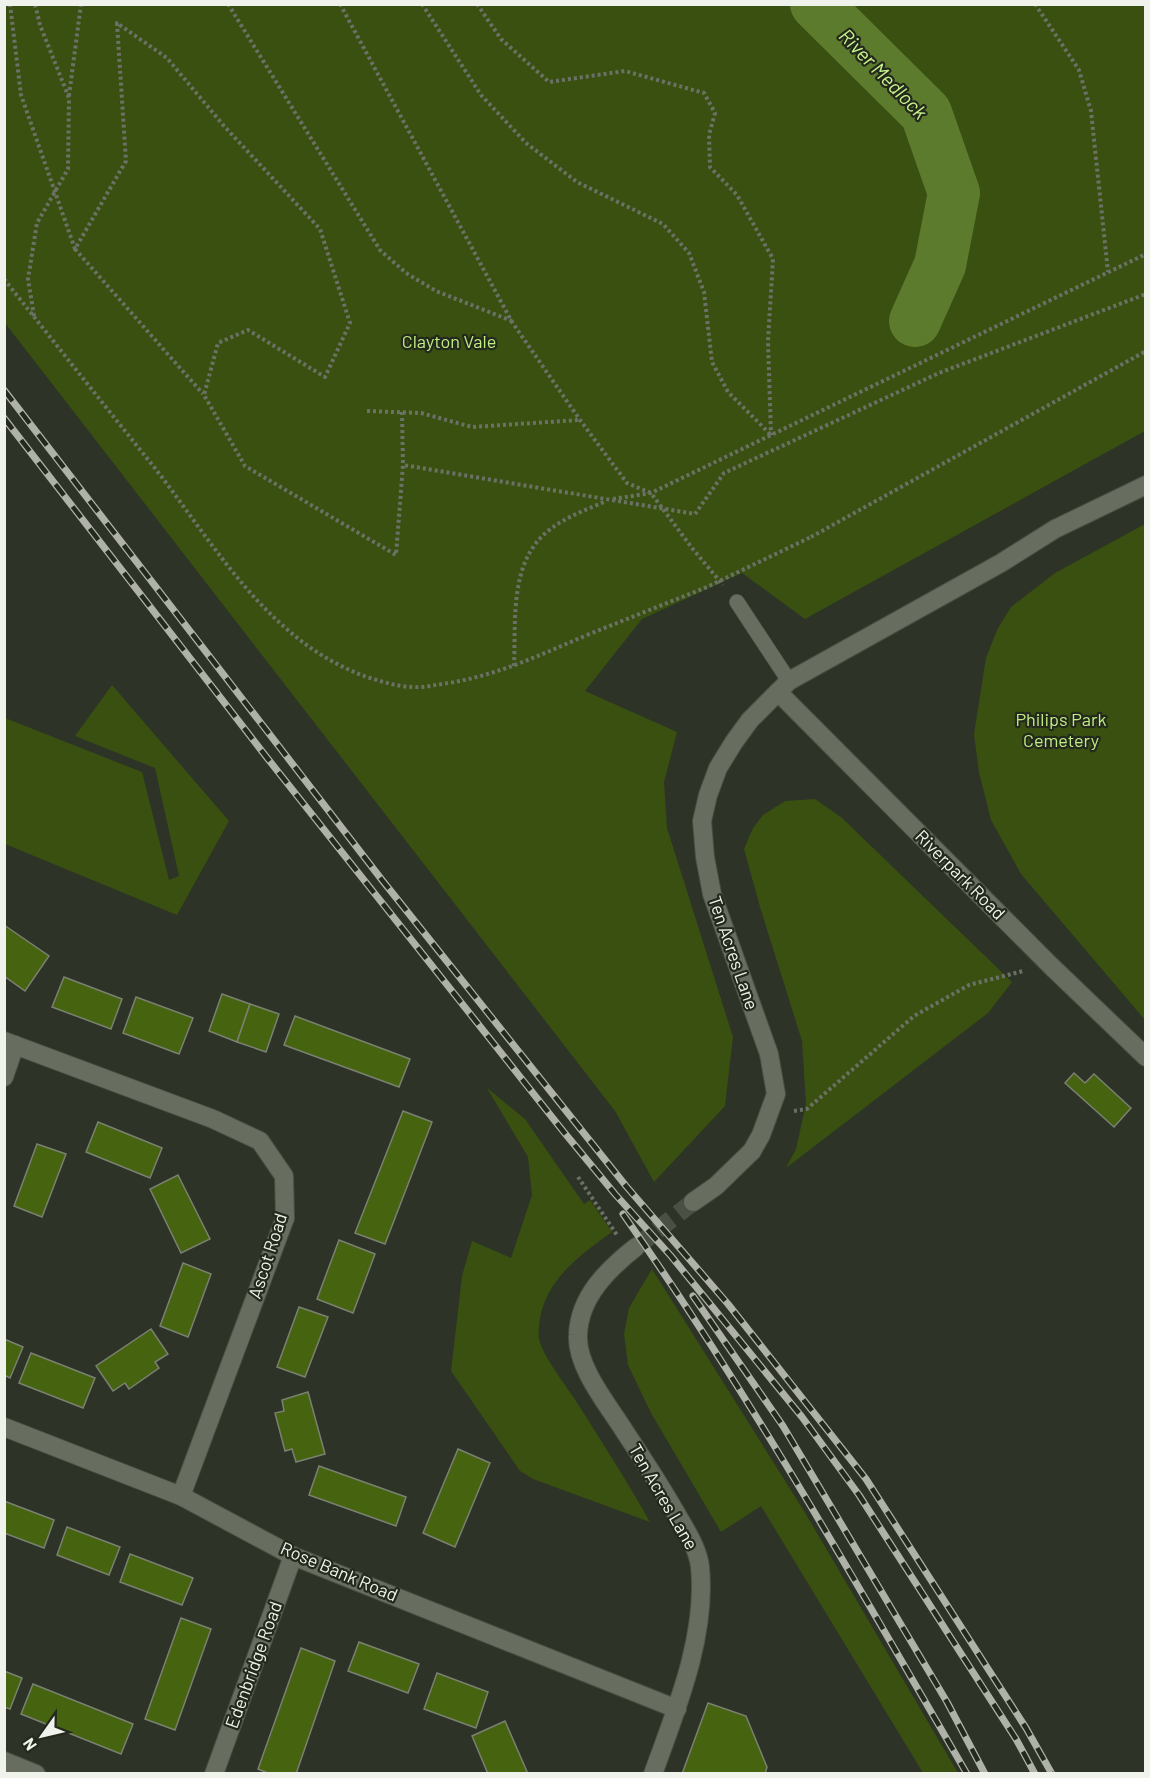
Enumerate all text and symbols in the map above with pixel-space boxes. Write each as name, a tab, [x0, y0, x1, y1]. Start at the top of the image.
water label: River Medlock	[835, 23, 933, 124]
park label: Clayton Vale	[402, 330, 496, 352]
park label: Philips Park Cemetery	[1015, 708, 1107, 751]
street label: Riverpark Road	[911, 825, 1010, 924]
street label: Ten Acres Lane	[704, 893, 764, 1012]
street label: Ascot Road	[243, 1210, 291, 1301]
street label: Ten Acres Lane	[625, 1440, 703, 1553]
street label: Rose Bank Road	[278, 1537, 401, 1606]
street label: Edenbridge Road	[220, 1598, 286, 1731]
north arrow	[12, 1706, 72, 1766]
text: N	[18, 1735, 40, 1754]

